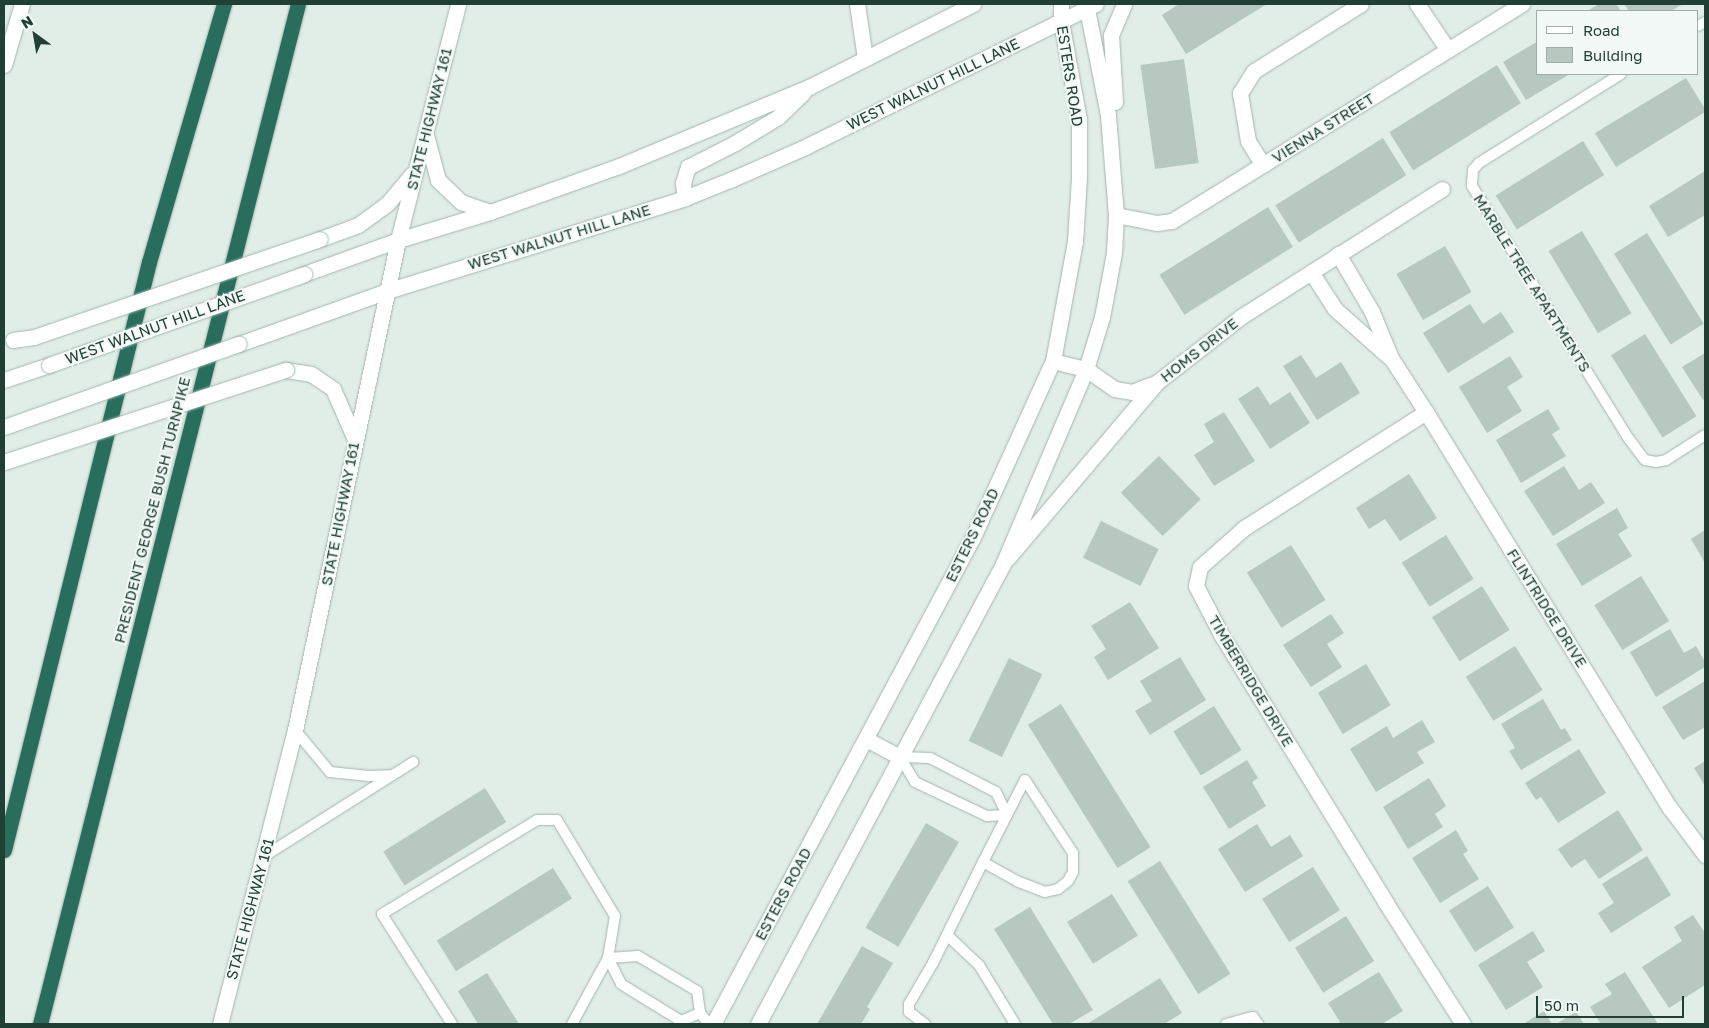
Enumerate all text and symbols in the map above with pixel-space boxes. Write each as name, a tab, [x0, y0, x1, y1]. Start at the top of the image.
north arrow	[10, 10, 60, 60]
legend	[1536, 10, 1699, 75]
text: N	[18, 12, 36, 32]
text: Road	[1583, 21, 1620, 39]
street label: ESTERS ROAD	[1053, 24, 1087, 128]
street label: WEST WALNUT HILL LANE	[844, 34, 1022, 134]
street label: STATE HIGHWAY 161	[403, 46, 455, 192]
text: Building	[1583, 46, 1643, 64]
street label: VIENNA STREET	[1269, 89, 1377, 167]
street label: MARBLE TREE APARTMENTS	[1470, 191, 1594, 375]
street label: WEST WALNUT HILL LANE	[465, 201, 653, 273]
street label: WEST WALNUT HILL LANE	[63, 286, 247, 368]
street label: HOMS DRIVE	[1157, 314, 1241, 386]
street label: PRESIDENT GEORGE BUSH TURNPIKE	[110, 375, 194, 645]
street label: STATE HIGHWAY 161	[317, 441, 363, 587]
street label: ESTERS ROAD	[942, 485, 1002, 585]
street label: FLINTRIDGE DRIVE	[1503, 545, 1591, 671]
street label: TIMBERRIDGE DRIVE	[1205, 612, 1297, 750]
street label: STATE HIGHWAY 161	[222, 836, 278, 982]
street label: ESTERS ROAD	[751, 845, 815, 943]
scale bar	[1539, 986, 1686, 1018]
text: 50 m	[1544, 996, 1579, 1014]

